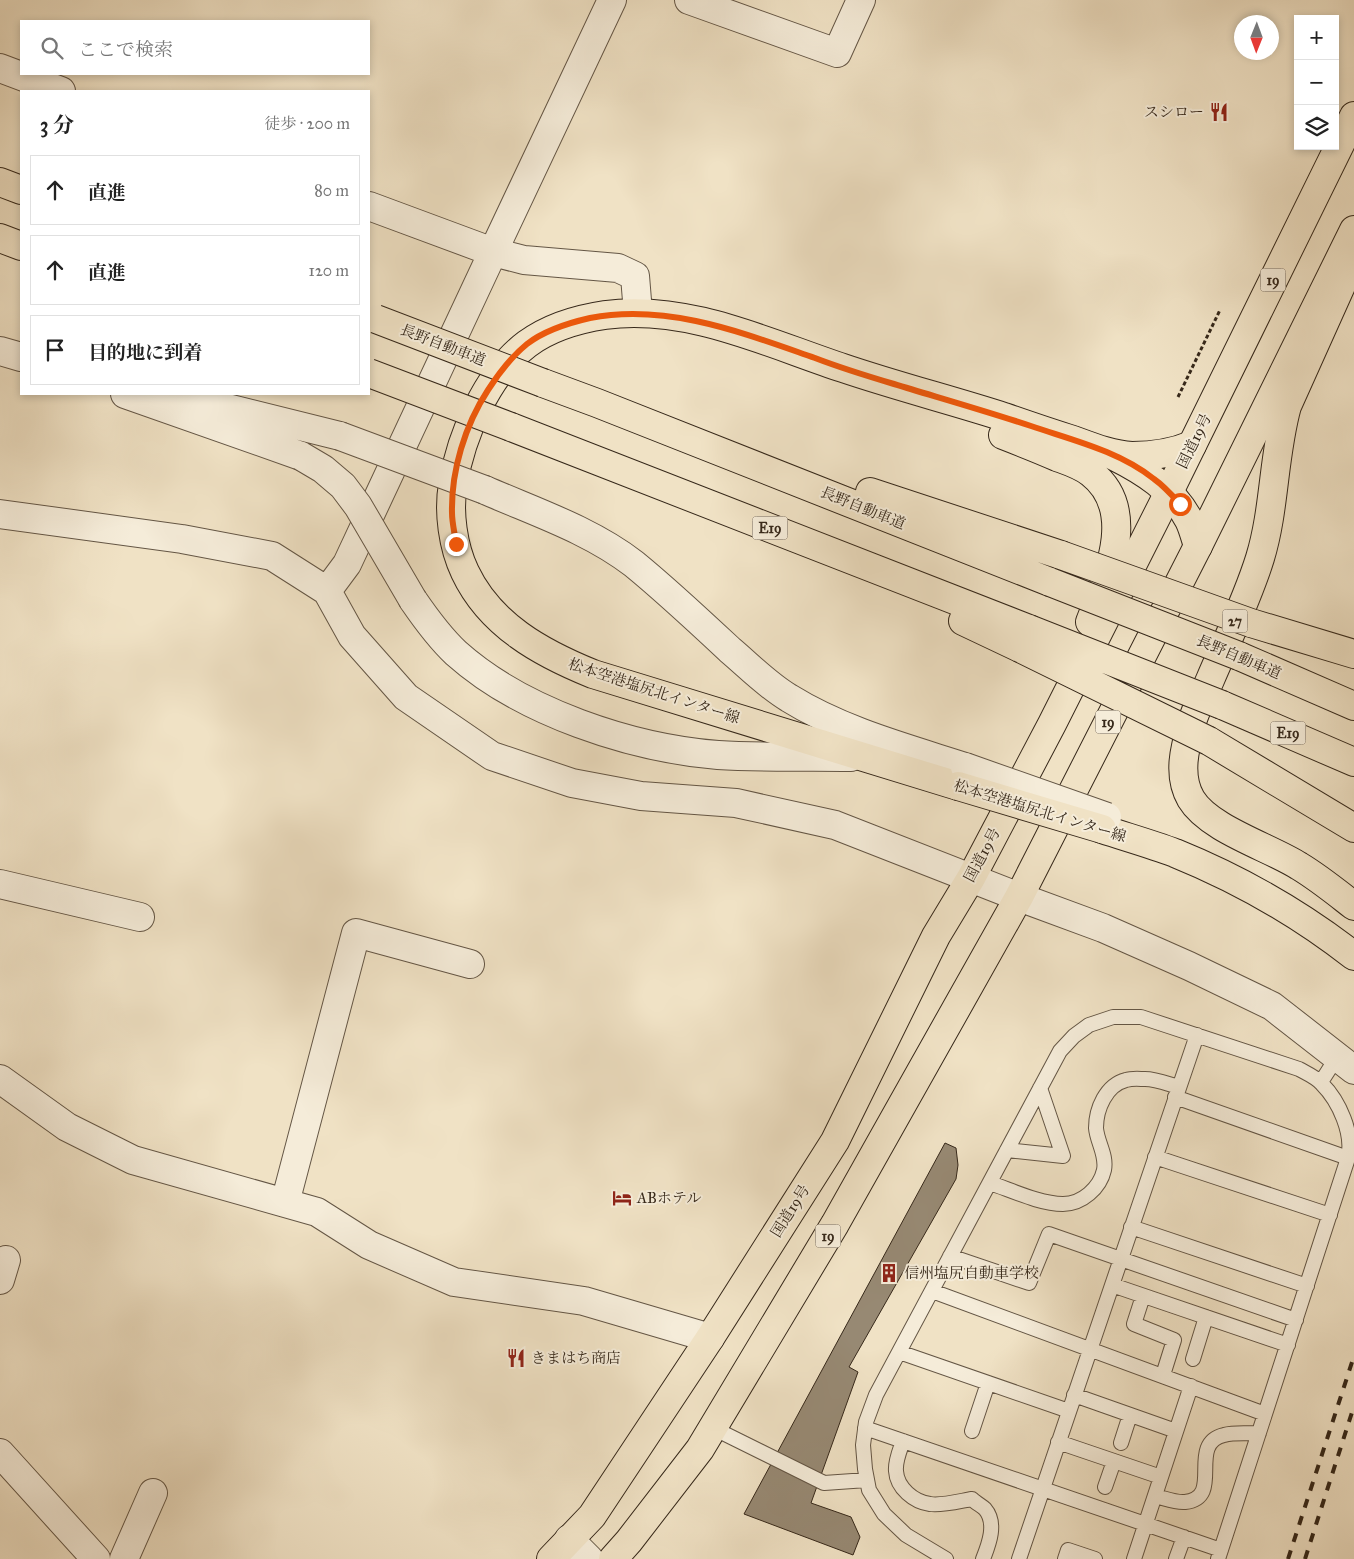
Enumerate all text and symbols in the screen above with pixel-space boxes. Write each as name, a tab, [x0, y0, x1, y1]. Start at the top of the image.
north arrow	[1234, 15, 1279, 60]
map controls	[1294, 15, 1339, 150]
button: +	[1294, 15, 1339, 60]
search box	[20, 20, 370, 75]
icon: search	[38, 34, 66, 62]
text: ここで検索	[78, 38, 173, 61]
button: −	[1294, 60, 1339, 105]
restaurant icon: スシロー	[1208, 101, 1230, 123]
place label: スシロー	[1144, 103, 1204, 121]
button: layers	[1294, 105, 1339, 150]
text: 3 分	[40, 112, 74, 138]
text: 徒歩 · 200 m	[264, 114, 350, 133]
icon: ahead	[41, 176, 69, 204]
text: 直進	[88, 181, 126, 204]
text: 80 m	[314, 181, 349, 200]
icon: ahead	[41, 256, 69, 284]
text: 直進	[88, 261, 126, 284]
text: 120 m	[309, 261, 349, 280]
road number: 19	[1260, 268, 1286, 292]
street label: 長野自動車道	[398, 320, 488, 370]
icon: arrive	[41, 336, 69, 364]
text: 目的地に到着	[88, 341, 202, 364]
street label: 国道19号	[1173, 411, 1215, 471]
street label: 長野自動車道	[818, 483, 908, 533]
route start	[1169, 493, 1192, 516]
road number: E19	[752, 516, 788, 540]
route end	[445, 533, 468, 556]
road number: 27	[1222, 610, 1248, 632]
street label: 長野自動車道	[1194, 631, 1284, 683]
street label: 松本空港塩尻北インター線	[566, 655, 742, 727]
road number: 19	[1096, 710, 1120, 734]
road number: E19	[1270, 721, 1306, 744]
street label: 松本空港塩尻北インター線	[952, 776, 1128, 846]
street label: 国道19号	[960, 825, 1004, 885]
street label: 国道19号	[767, 1181, 813, 1241]
hotel icon: ABホテル	[611, 1187, 633, 1209]
place label: ABホテル	[636, 1189, 701, 1207]
road number: 19	[816, 1224, 840, 1248]
building icon: 信州塩尻自動車学校	[878, 1262, 900, 1284]
place label: 信州塩尻自動車学校	[904, 1264, 1039, 1282]
restaurant icon: きまはち商店	[505, 1347, 527, 1369]
place label: きまはち商店	[531, 1349, 621, 1367]

